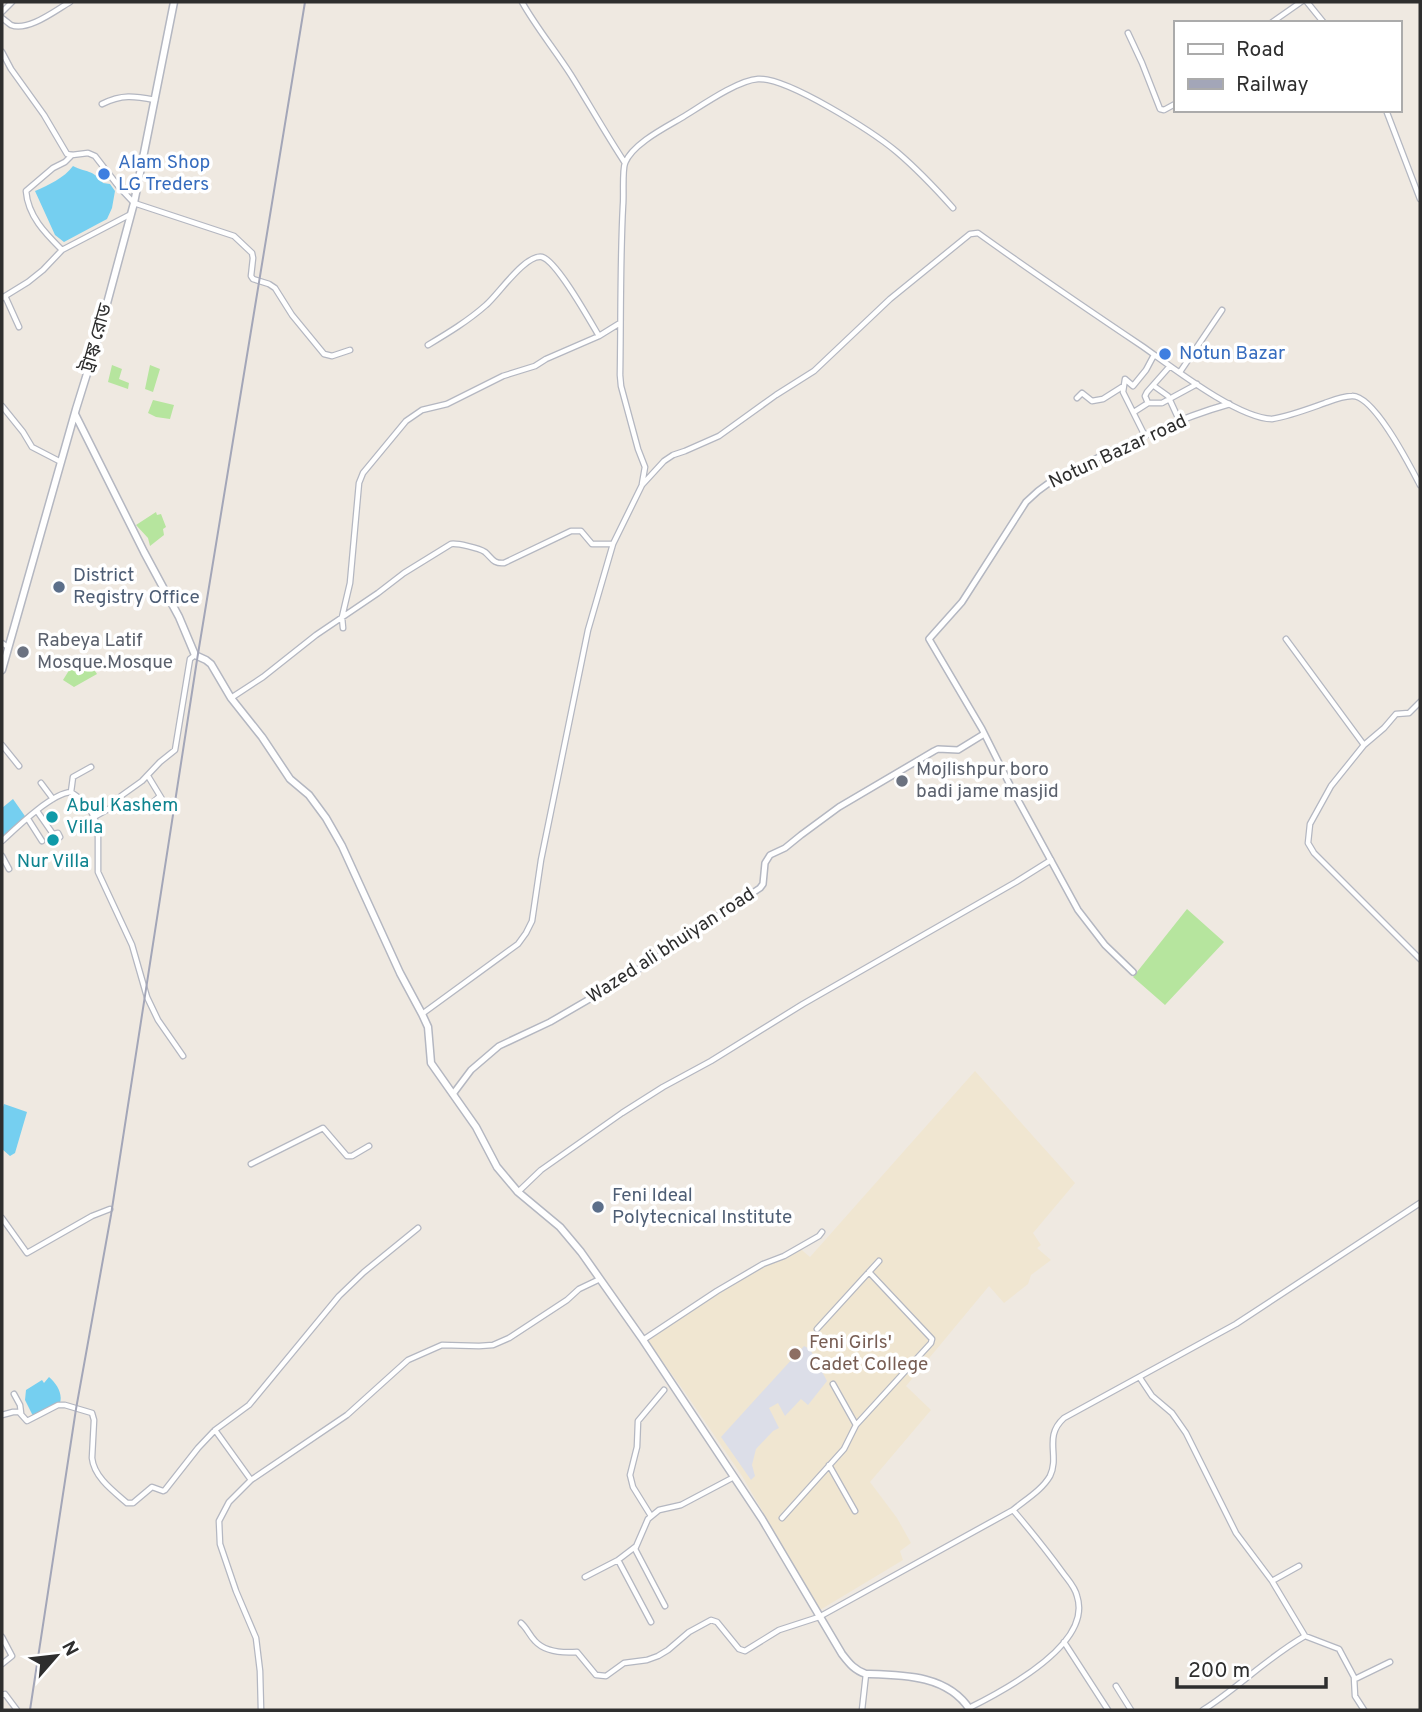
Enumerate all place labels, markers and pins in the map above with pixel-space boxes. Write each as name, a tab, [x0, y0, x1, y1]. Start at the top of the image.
place label: Alam Shop LG Treders	[118, 151, 210, 197]
marker: Alam Shop LG Treders	[96, 166, 112, 182]
place label: Notun Bazar	[1179, 342, 1286, 366]
marker: Notun Bazar	[1157, 346, 1173, 362]
place label: District Registry Office	[73, 564, 200, 610]
marker: District Registry Office	[51, 579, 67, 595]
place label: Rabeya Latif Mosque.Mosque	[37, 629, 173, 675]
marker: Rabeya Latif Mosque.Mosque	[15, 644, 31, 660]
place label: Mojlishpur boro badi jame masjid	[916, 758, 1059, 804]
marker: Mojlishpur boro badi jame masjid	[894, 773, 910, 789]
place label: Abul Kashem Villa	[66, 794, 178, 840]
marker: Abul Kashem Villa	[44, 809, 60, 825]
marker: Nur Villa	[45, 832, 61, 848]
place label: Nur Villa	[17, 850, 89, 874]
place label: Feni Ideal Polytecnical Institute	[612, 1184, 792, 1230]
marker: Feni Ideal Polytecnical Institute	[590, 1199, 606, 1215]
place label: Feni Girls' Cadet College	[809, 1331, 928, 1377]
marker: Feni Girls' Cadet College	[787, 1346, 803, 1362]

